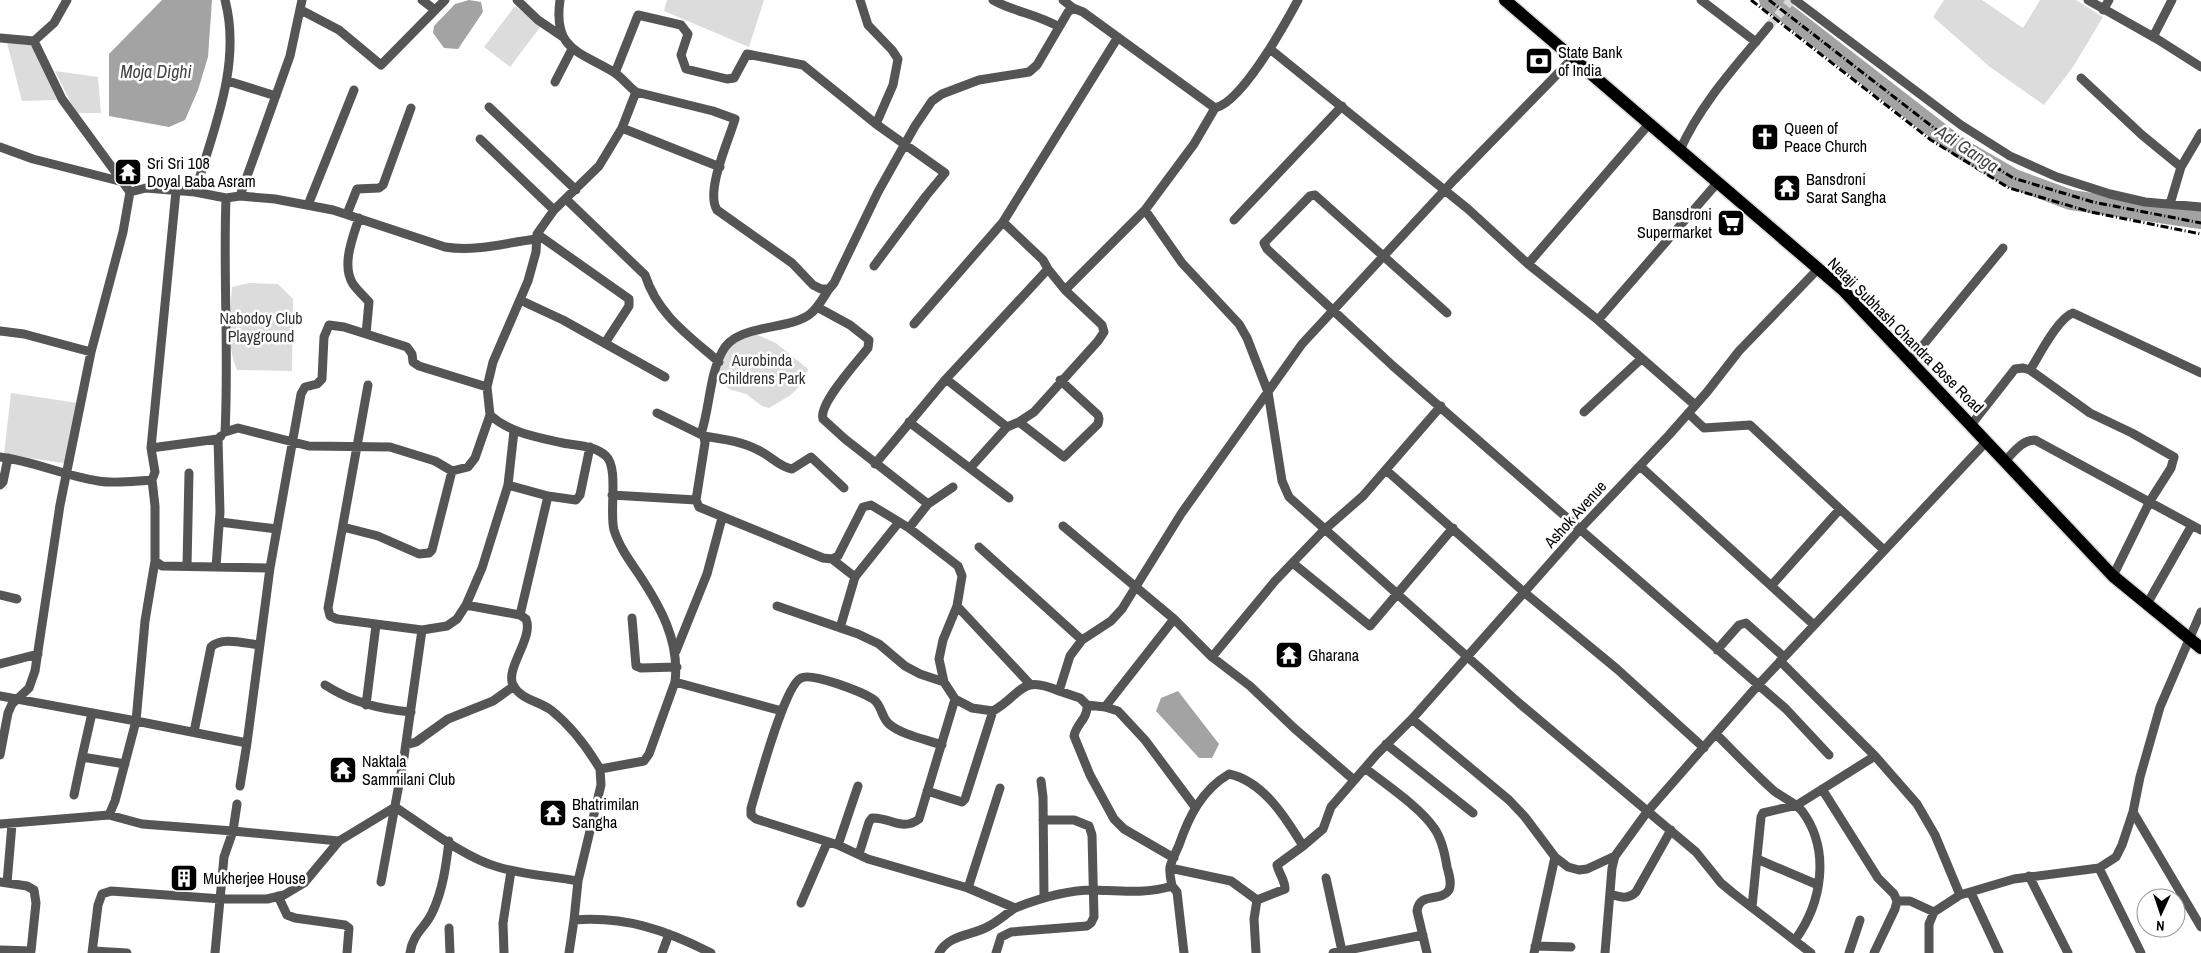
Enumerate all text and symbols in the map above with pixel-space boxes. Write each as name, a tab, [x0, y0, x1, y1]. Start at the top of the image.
place label: State Bank of India	[1558, 41, 1623, 81]
bank icon: State Bank of India	[1524, 46, 1554, 76]
water label: Moja Dighi	[120, 59, 192, 84]
place label: Queen of Peace Church	[1784, 117, 1867, 157]
water label: Adi Ganga	[1930, 118, 2004, 178]
church icon: Queen of Peace Church	[1750, 122, 1780, 152]
place label: Sri Sri 108 Doyal Baba Asram	[147, 152, 256, 192]
temple icon: Sri Sri 108 Doyal Baba Asram	[113, 157, 143, 187]
place label: Bansdroni Sarat Sangha	[1806, 168, 1887, 208]
temple icon: Bansdroni Sarat Sangha	[1772, 173, 1802, 203]
place label: Bansdroni Supermarket	[1637, 203, 1712, 243]
supermarket icon: Bansdroni Supermarket	[1716, 208, 1746, 238]
street label: Netaji Subhash Chandra Bose Road	[1823, 252, 1989, 418]
park label: Nabodoy Club Playground	[219, 307, 303, 347]
park label: Aurobinda Childrens Park	[719, 349, 806, 389]
street label: Ashok Avenue	[1538, 476, 1611, 553]
temple icon: Gharana	[1274, 640, 1304, 670]
place label: Gharana	[1308, 644, 1360, 666]
place label: Naktala Sammilani Club	[362, 750, 455, 790]
temple icon: Naktala Sammilani Club	[328, 755, 358, 785]
place label: Bhatrimilan Sangha	[572, 793, 639, 833]
temple icon: Bhatrimilan Sangha	[538, 798, 568, 828]
building icon: Mukherjee House	[169, 863, 199, 893]
place label: Mukherjee House	[203, 867, 306, 889]
north arrow	[2136, 888, 2186, 938]
text: N	[2156, 917, 2165, 935]

